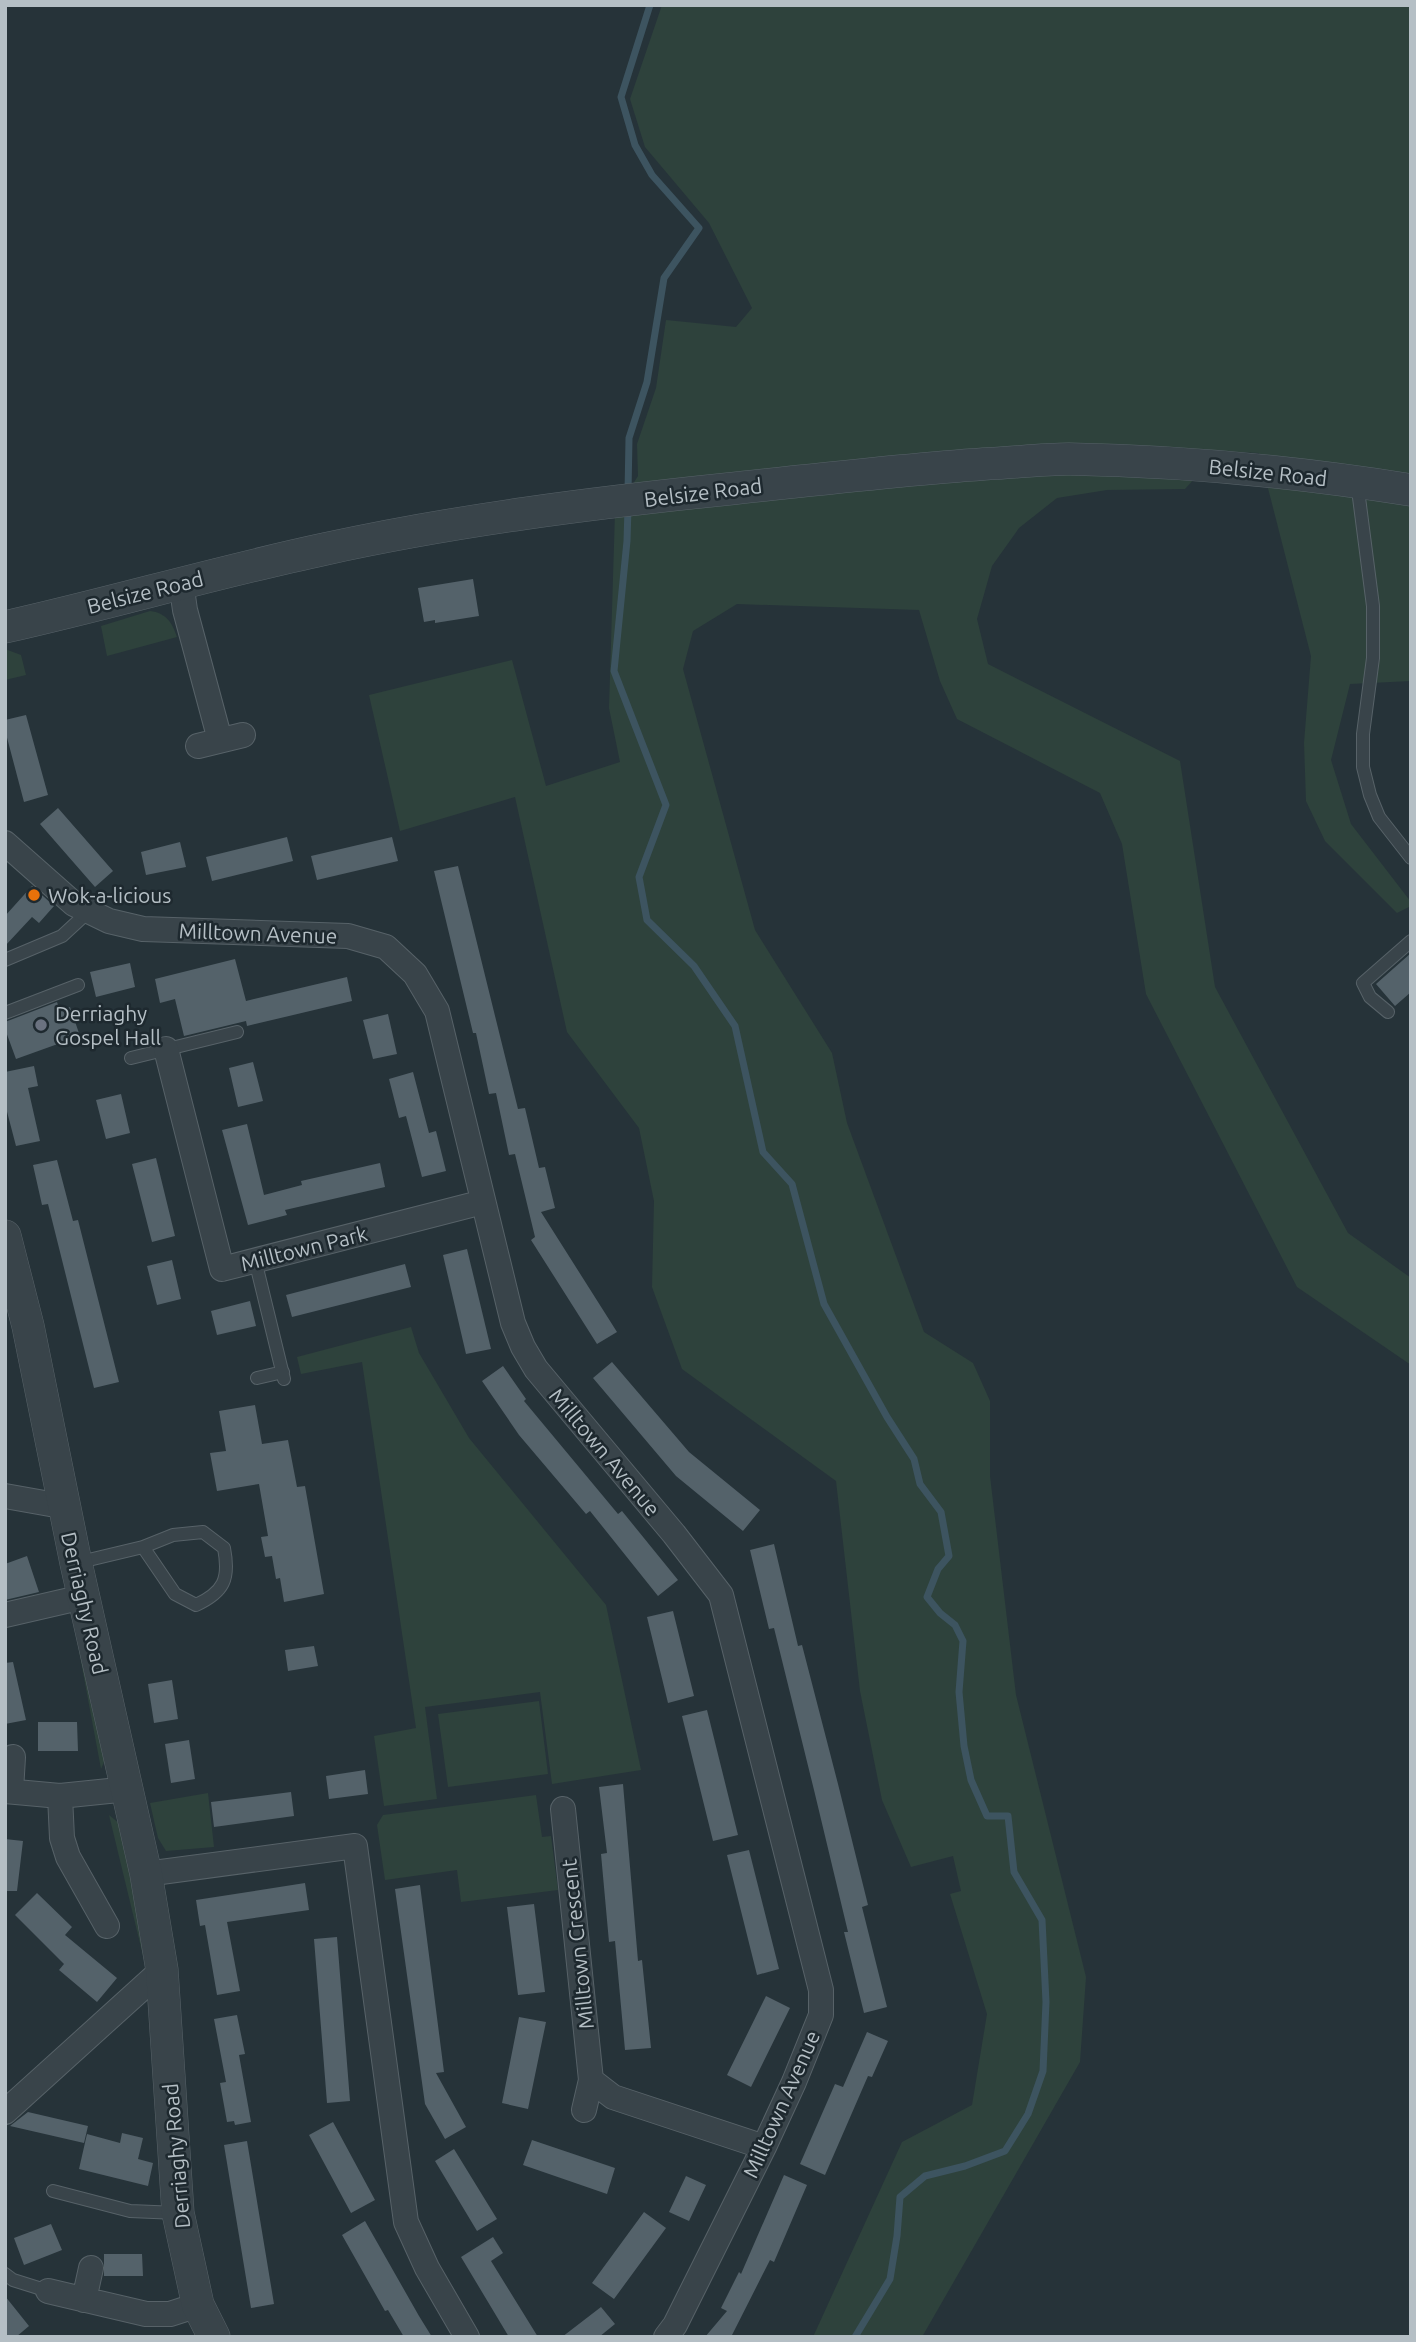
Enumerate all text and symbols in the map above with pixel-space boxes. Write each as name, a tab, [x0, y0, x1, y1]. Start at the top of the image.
street label: Belsize Road	[1208, 454, 1328, 490]
street label: Belsize Road	[643, 473, 763, 511]
street label: Belsize Road	[84, 566, 206, 618]
place label: Wok-a-licious	[48, 883, 171, 907]
marker: Wok-a-licious	[26, 887, 42, 903]
street label: Milltown Avenue	[178, 918, 338, 948]
place label: Derriaghy Gospel Hall	[55, 1001, 161, 1049]
marker: Derriaghy Gospel Hall	[33, 1017, 49, 1033]
street label: Milltown Park	[238, 1221, 370, 1275]
street label: Milltown Avenue	[545, 1384, 665, 1520]
street label: Derriaghy Road	[57, 1529, 113, 1677]
street label: Milltown Crescent	[556, 1858, 598, 2030]
street label: Milltown Avenue	[738, 2027, 824, 2181]
street label: Derriaghy Road	[158, 2083, 194, 2229]

